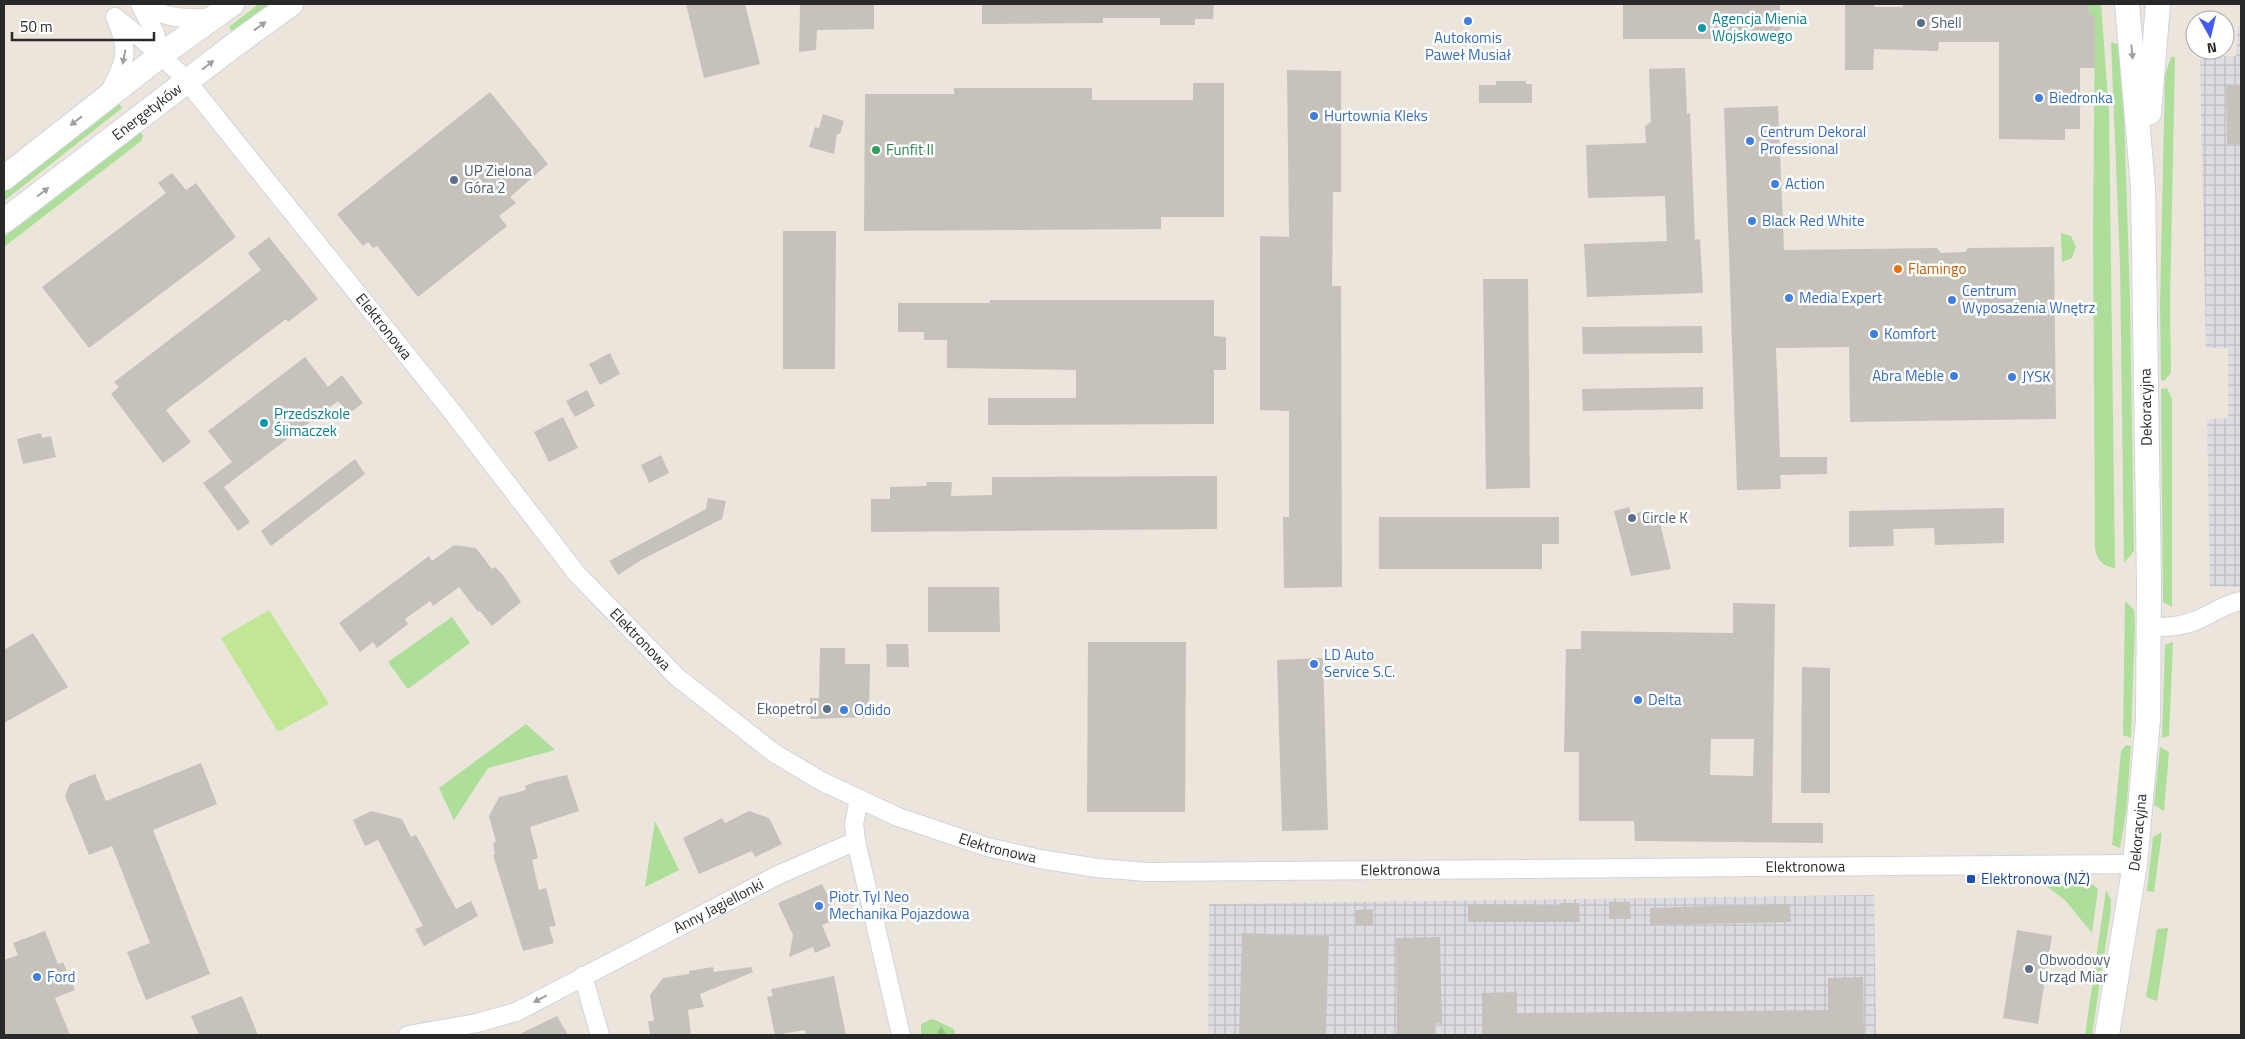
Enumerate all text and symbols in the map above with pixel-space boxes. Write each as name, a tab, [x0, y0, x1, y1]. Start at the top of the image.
place label: Agencja Mienia Wojskowego	[1712, 7, 1808, 47]
scale bar	[12, 10, 155, 42]
north arrow	[2185, 10, 2235, 60]
place label: Shell	[1931, 11, 1962, 34]
text: 50 m	[20, 15, 53, 38]
marker: Autokomis Paweł Musiał	[1462, 15, 1474, 27]
marker: Shell	[1915, 17, 1927, 29]
one-way arrow	[253, 21, 266, 32]
marker: Agencja Mienia Wojskowego	[1696, 22, 1708, 34]
place label: Autokomis Paweł Musiał	[1425, 26, 1511, 66]
text: N	[2206, 37, 2218, 59]
one-way arrow	[2128, 45, 2136, 61]
one-way arrow	[120, 50, 128, 65]
one-way arrow	[201, 60, 214, 71]
street label: Energetyków	[107, 77, 187, 146]
place label: Biedronka	[2049, 86, 2113, 109]
marker: Biedronka	[2033, 92, 2045, 104]
place label: Hurtownia Kleks	[1324, 104, 1428, 127]
marker: Hurtownia Kleks	[1308, 110, 1320, 122]
one-way arrow	[70, 115, 83, 126]
place label: Centrum Dekoral Professional	[1760, 120, 1866, 160]
marker: Centrum Dekoral Professional	[1744, 135, 1756, 147]
place label: Funfit II	[886, 138, 934, 161]
marker: Funfit II	[870, 144, 882, 156]
place label: UP Zielona Góra 2	[464, 159, 532, 199]
place label: Action	[1785, 172, 1825, 195]
marker: UP Zielona Góra 2	[448, 174, 460, 186]
marker: Action	[1769, 178, 1781, 190]
one-way arrow	[36, 187, 49, 197]
place label: Black Red White	[1762, 209, 1865, 232]
marker: Black Red White	[1746, 215, 1758, 227]
place label: Flamingo	[1908, 257, 1966, 280]
marker: Flamingo	[1892, 263, 1904, 275]
place label: Centrum Wyposażenia Wnętrz	[1962, 279, 2095, 319]
place label: Media Expert	[1799, 286, 1883, 309]
street label: Elektronowa	[350, 288, 418, 365]
marker: Media Expert	[1783, 292, 1795, 304]
marker: Centrum Wyposażenia Wnętrz	[1946, 294, 1958, 306]
place label: Komfort	[1884, 322, 1937, 345]
marker: Komfort	[1868, 328, 1880, 340]
place label: Abra Meble	[1872, 364, 1944, 387]
place label: JYSK	[2022, 365, 2051, 388]
street label: Dekoracyjna	[2133, 368, 2158, 446]
marker: Abra Meble	[1948, 370, 1960, 382]
marker: JYSK	[2006, 371, 2018, 383]
place label: Przedszkole Ślimaczek	[274, 402, 350, 442]
marker: Przedszkole Ślimaczek	[258, 417, 270, 429]
place label: Circle K	[1642, 506, 1688, 529]
marker: Circle K	[1626, 512, 1638, 524]
street label: Elektronowa	[605, 602, 677, 676]
place label: LD Auto Service S.C.	[1324, 643, 1395, 683]
marker: LD Auto Service S.C.	[1308, 658, 1320, 670]
place label: Delta	[1648, 688, 1682, 711]
marker: Delta	[1632, 694, 1644, 706]
place label: Ekopetrol	[757, 697, 817, 720]
place label: Odido	[854, 698, 891, 721]
marker: Ekopetrol	[821, 703, 833, 715]
marker: Odido	[838, 704, 850, 716]
street label: Dekoracyjna	[2122, 792, 2152, 873]
street label: Elektronowa	[956, 826, 1039, 869]
street label: Elektronowa	[1765, 854, 1846, 878]
street label: Elektronowa	[1360, 858, 1441, 881]
place label: Elektronowa (NŻ)	[1981, 867, 2090, 890]
street label: Anny Jagiellonki	[669, 872, 768, 939]
marker: Elektronowa (NŻ)	[1965, 873, 1977, 885]
place label: Piotr Tyl Neo Mechanika Pojazdowa	[829, 885, 970, 925]
marker: Piotr Tyl Neo Mechanika Pojazdowa	[813, 900, 825, 912]
place label: Obwodowy Urząd Miar	[2039, 948, 2110, 988]
marker: Obwodowy Urząd Miar	[2023, 963, 2035, 975]
place label: Ford	[47, 965, 75, 988]
marker: Ford	[31, 971, 43, 983]
one-way arrow	[532, 995, 547, 1003]

